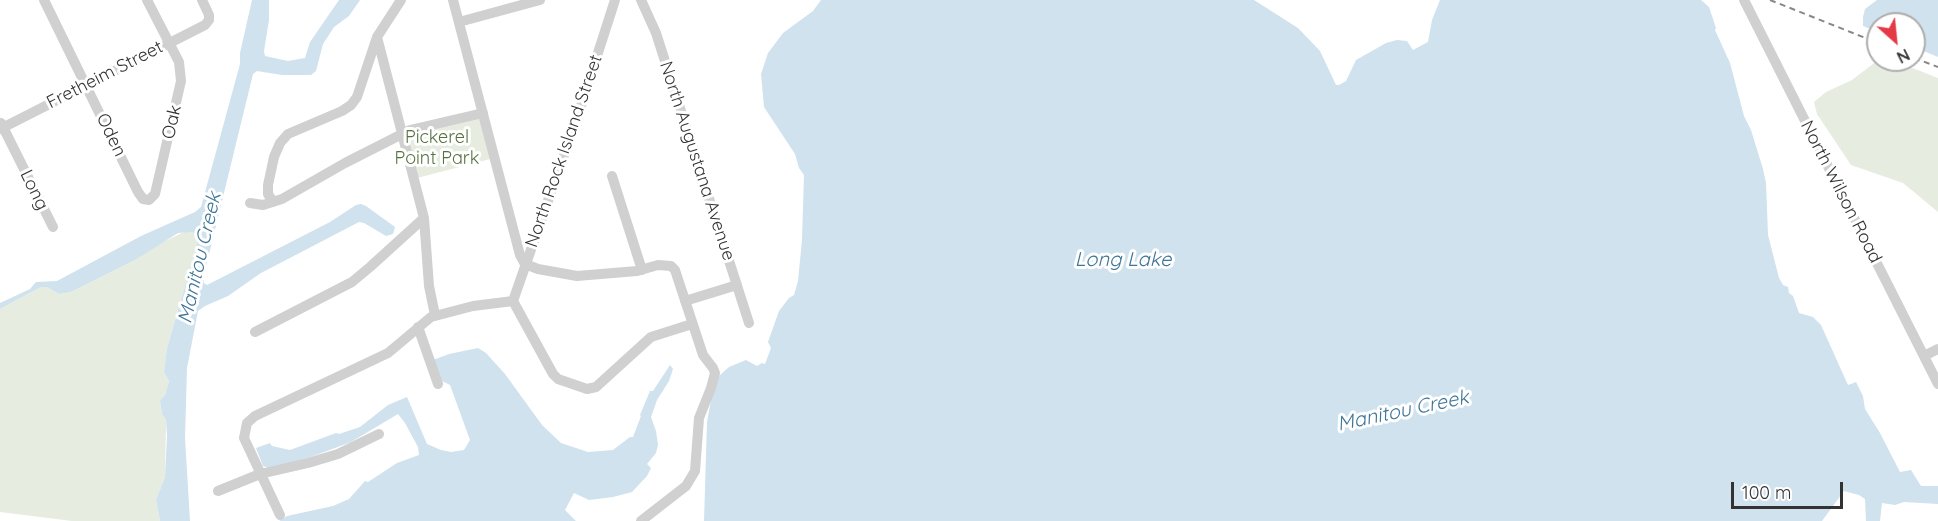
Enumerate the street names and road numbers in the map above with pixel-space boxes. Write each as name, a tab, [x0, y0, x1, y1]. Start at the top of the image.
street label: Fretheim Street	[43, 36, 167, 114]
street label: North Rock Island Street	[521, 52, 607, 250]
street label: North Augustana Avenue	[655, 59, 739, 263]
street label: Oak	[158, 103, 186, 141]
street label: Oden	[91, 110, 131, 160]
street label: North Wilson Road	[1796, 117, 1886, 267]
street label: Long	[15, 166, 53, 214]

